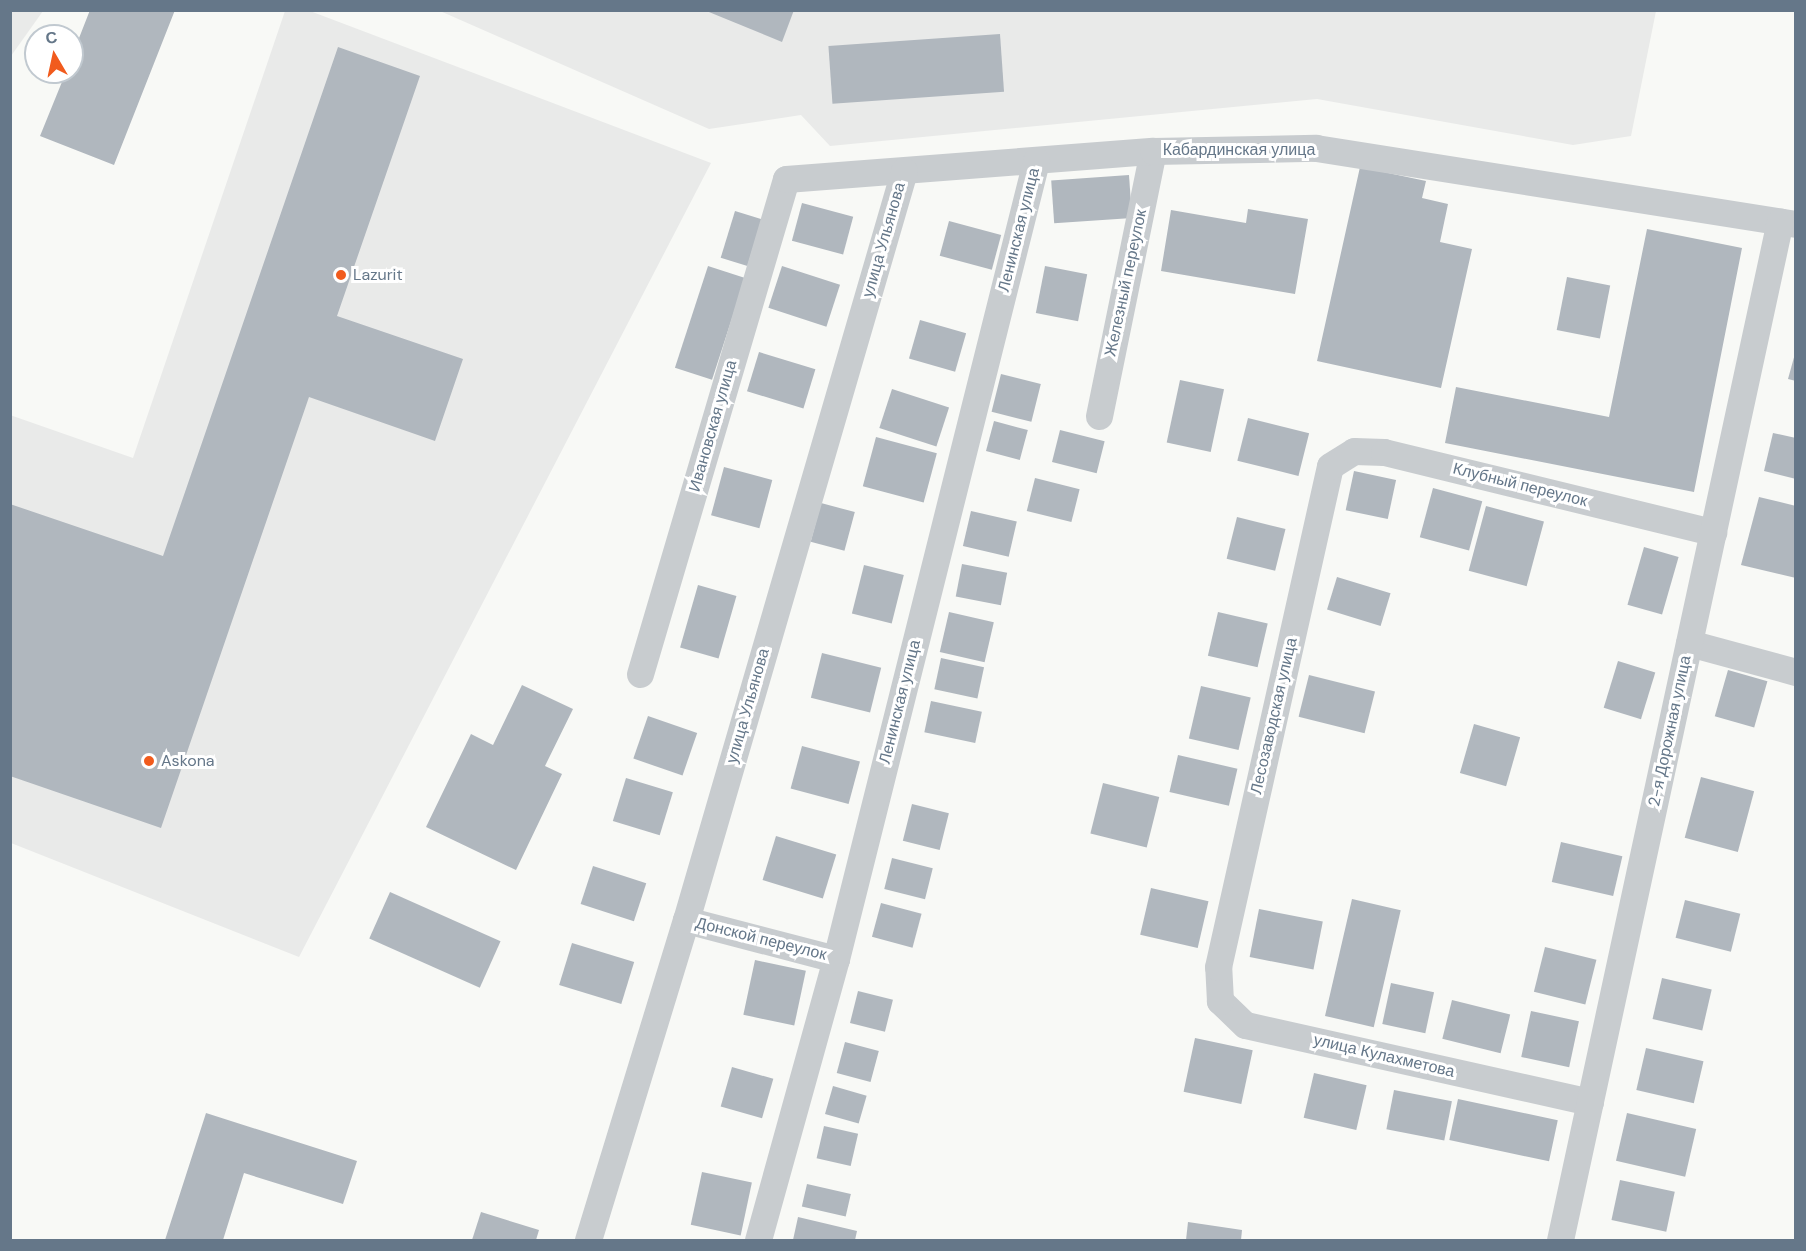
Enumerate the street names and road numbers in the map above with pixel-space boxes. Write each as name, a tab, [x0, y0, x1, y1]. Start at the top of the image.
street label: Кабардинская улица	[1163, 140, 1315, 160]
street label: Ленинская улица	[994, 166, 1044, 294]
street label: улица Ульянова	[858, 180, 910, 300]
street label: Железный переулок	[1101, 208, 1151, 358]
street label: Ивановская улица	[685, 358, 741, 494]
street label: Клубный переулок	[1451, 459, 1589, 511]
street label: Лесозаводская улица	[1247, 636, 1301, 796]
street label: Ленинская улица	[875, 638, 925, 766]
street label: улица Ульянова	[722, 646, 774, 766]
street label: 2-я Дорожная улица	[1645, 654, 1695, 808]
street label: Донской переулок	[694, 913, 828, 965]
street label: улица Кулахметова	[1312, 1030, 1456, 1082]

